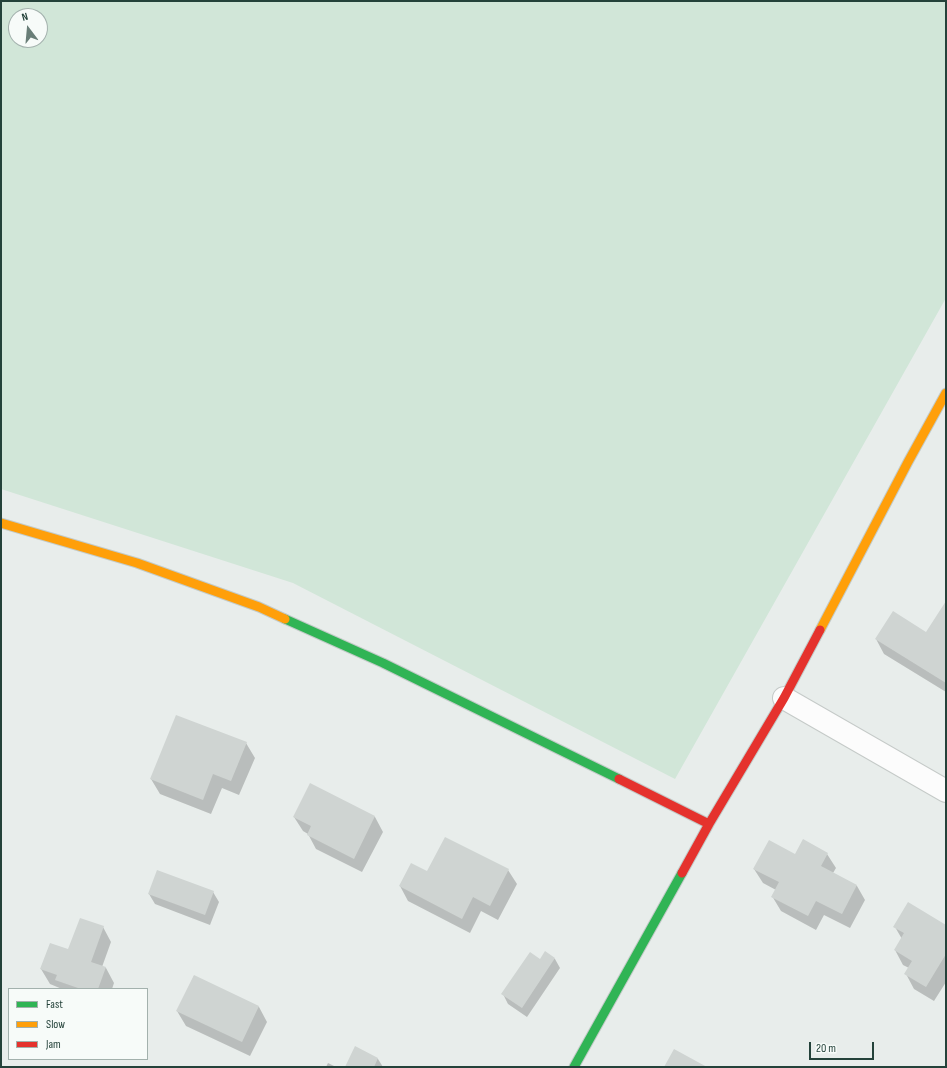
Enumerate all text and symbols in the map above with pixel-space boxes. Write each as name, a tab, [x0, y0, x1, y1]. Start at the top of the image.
north arrow	[8, 8, 48, 48]
text: N	[20, 10, 29, 24]
legend	[8, 988, 148, 1060]
text: Fast	[46, 997, 63, 1012]
text: Slow	[46, 1017, 65, 1032]
scale bar	[811, 1034, 876, 1060]
text: Jam	[46, 1037, 61, 1052]
text: 20 m	[816, 1041, 836, 1056]

